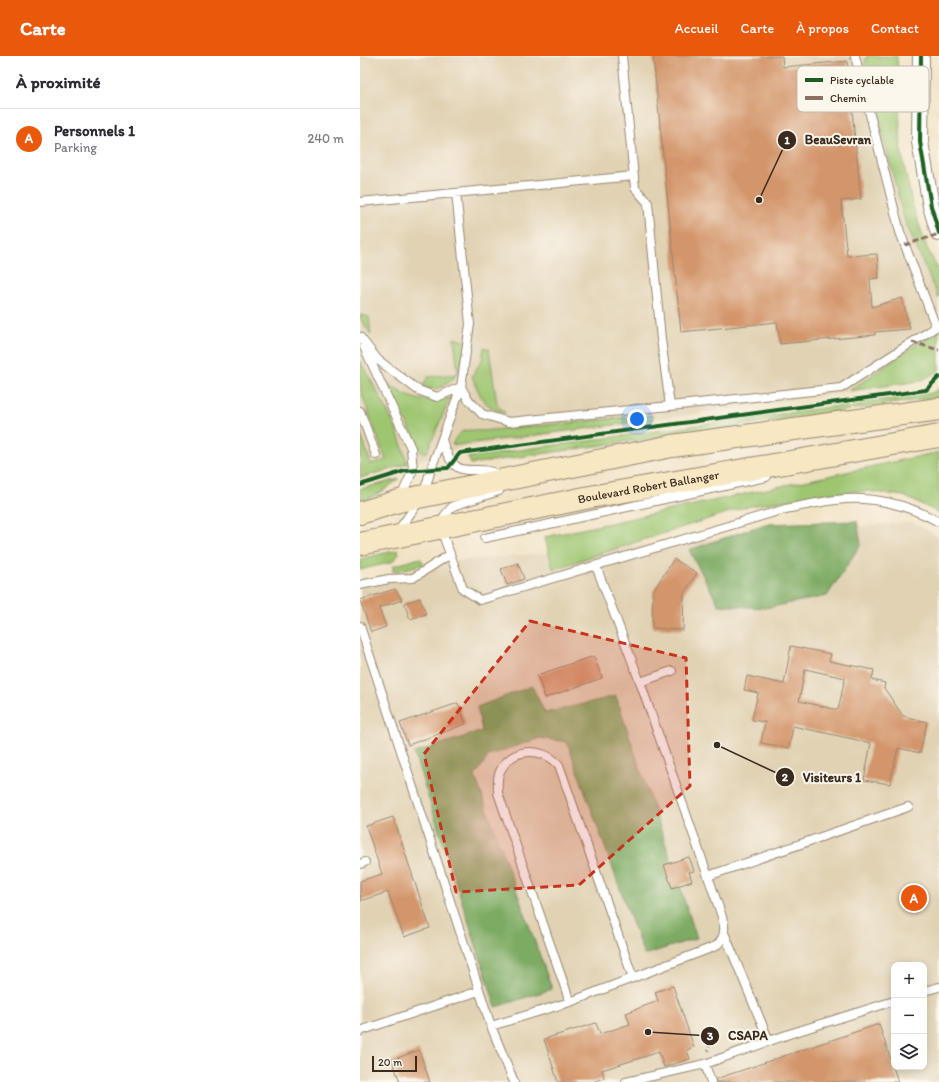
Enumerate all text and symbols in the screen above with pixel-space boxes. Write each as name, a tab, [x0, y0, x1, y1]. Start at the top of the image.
text: Carte	[20, 17, 66, 40]
text: Accueil	[675, 20, 718, 37]
text: Carte	[740, 20, 774, 37]
text: À propos	[796, 20, 849, 37]
text: Contact	[871, 20, 919, 37]
legend	[797, 66, 929, 112]
text: À proximité	[16, 72, 101, 92]
text: Piste cyclable	[830, 74, 894, 87]
text: Chemin	[830, 92, 867, 105]
text: Personnels 1	[54, 122, 135, 140]
callout: BeauSevran	[777, 127, 880, 152]
text: A	[25, 131, 33, 146]
text: 240 m	[307, 131, 344, 146]
text: BeauSevran	[805, 132, 872, 147]
text: 1	[784, 133, 790, 147]
text: Parking	[54, 140, 97, 155]
your location	[627, 409, 647, 429]
street label: Boulevard Robert Ballanger	[576, 468, 720, 506]
callout: Visiteurs 1	[775, 765, 870, 790]
text: 2	[782, 770, 789, 784]
text: Visiteurs 1	[803, 770, 861, 785]
pin: A	[901, 883, 927, 913]
map controls	[891, 962, 927, 1070]
button: +	[891, 962, 927, 998]
button: −	[891, 998, 927, 1034]
callout: CSAPA	[700, 1023, 776, 1048]
text: CSAPA	[728, 1028, 769, 1043]
text: 3	[707, 1029, 714, 1043]
button: layers	[891, 1034, 927, 1070]
scale bar	[372, 1054, 417, 1073]
text: 20 m	[378, 1056, 402, 1069]

